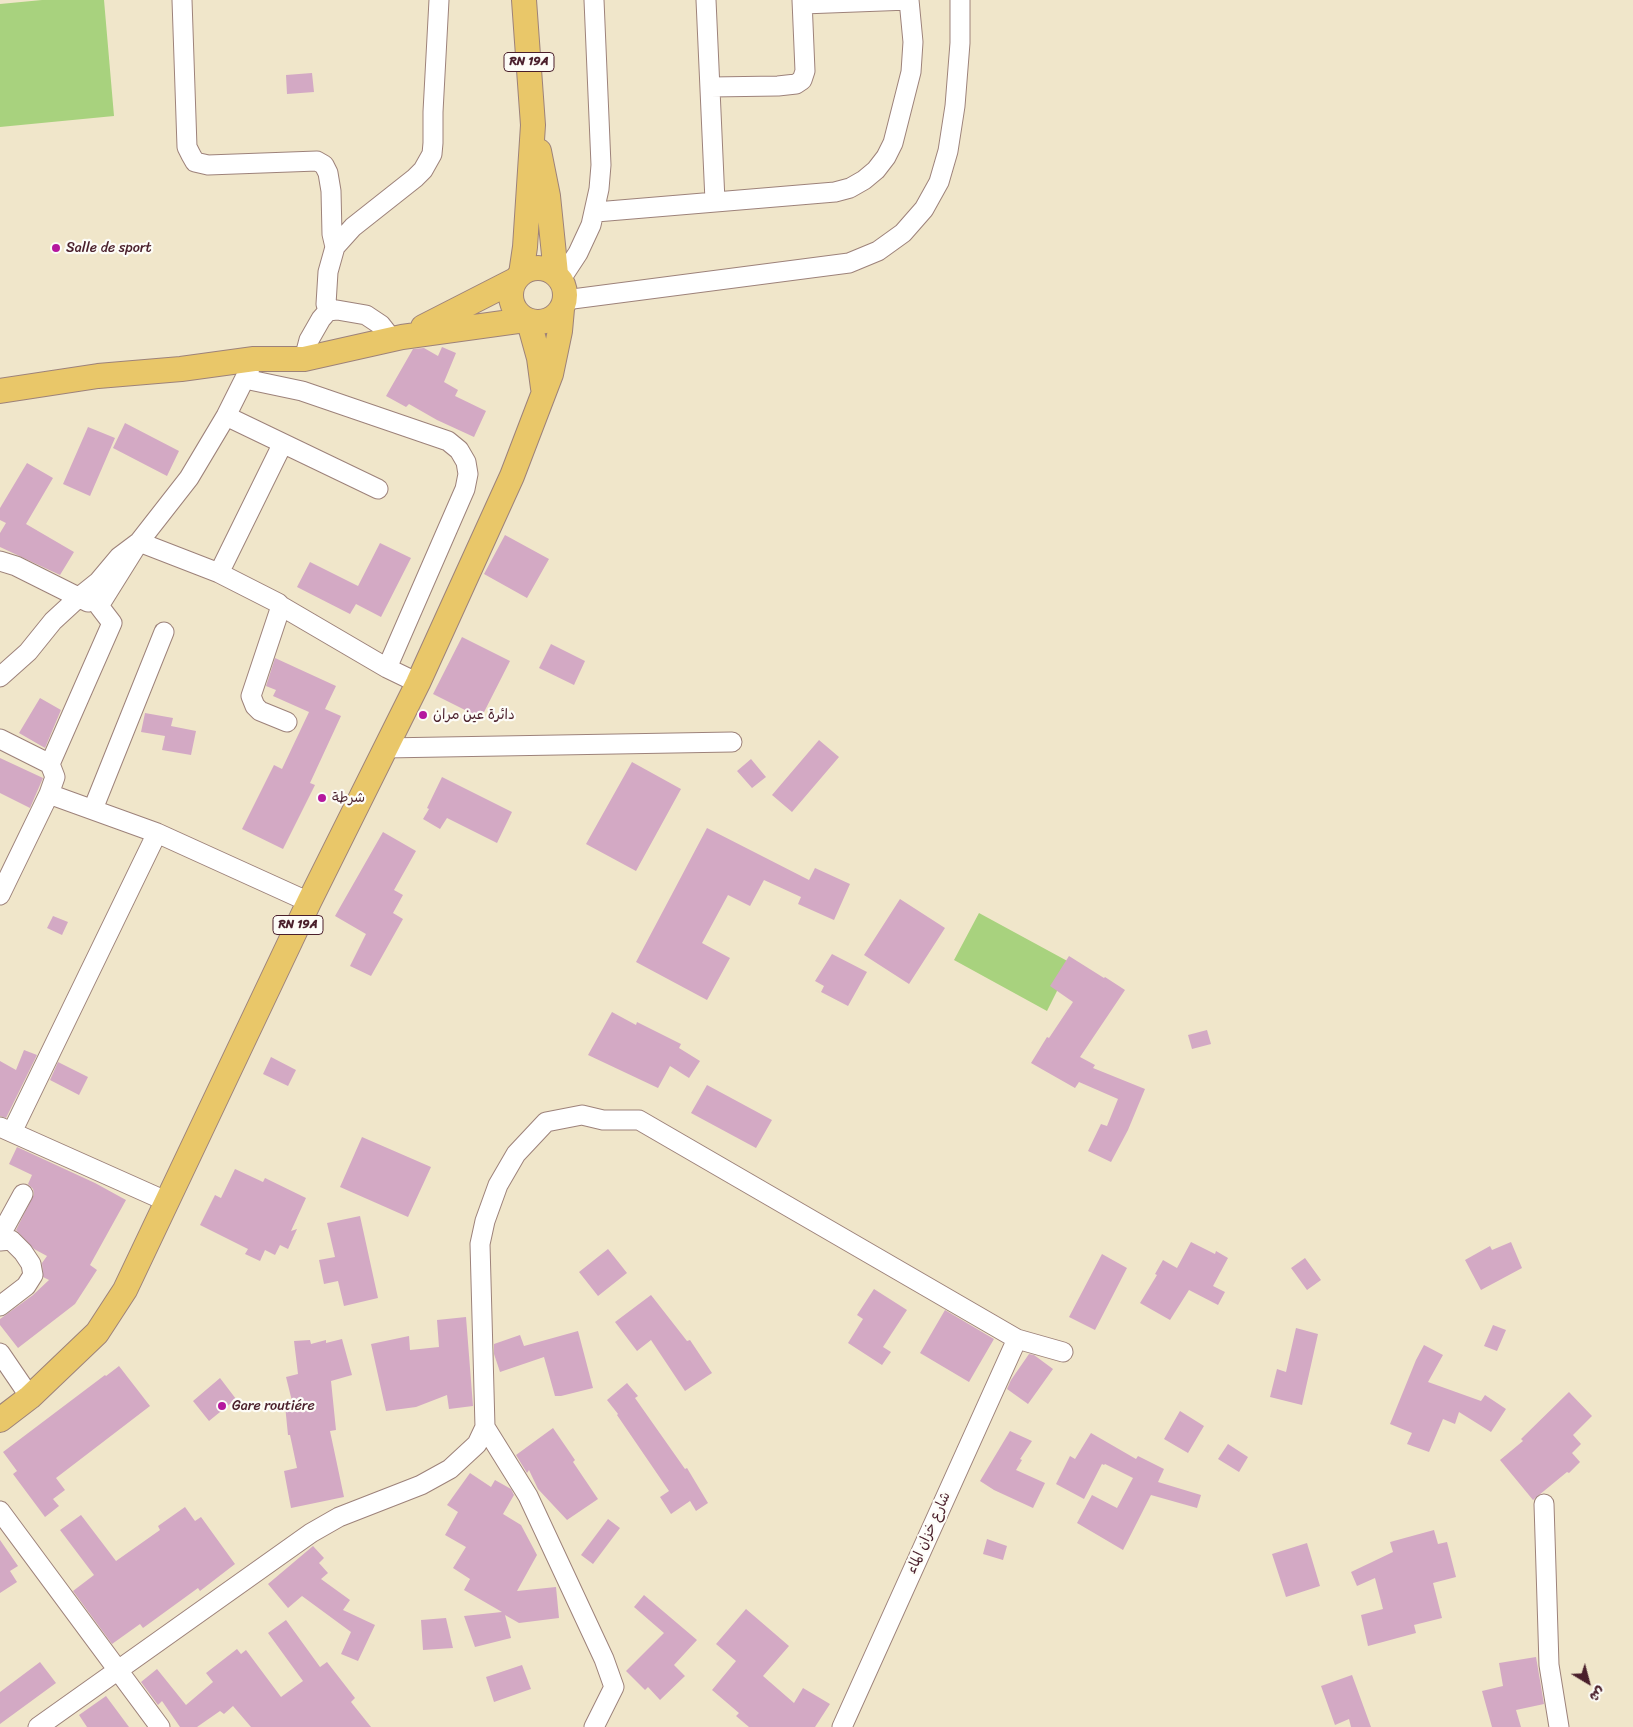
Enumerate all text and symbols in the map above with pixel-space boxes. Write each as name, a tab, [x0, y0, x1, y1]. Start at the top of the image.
road number: RN 19A	[504, 52, 554, 72]
place label: Salle de sport	[66, 240, 152, 256]
marker: Salle de sport	[50, 242, 62, 254]
place label: دائرة عين مران	[433, 707, 515, 723]
marker: دائرة عين مران	[417, 709, 429, 721]
place label: شرطة	[332, 790, 365, 806]
marker: شرطة	[316, 792, 328, 804]
road number: RN 19A	[273, 916, 323, 934]
place label: Gare routiére	[232, 1398, 315, 1414]
marker: Gare routiére	[216, 1400, 228, 1412]
street label: شارع خزان الماء	[903, 1489, 955, 1577]
north arrow	[1563, 1657, 1613, 1707]
text: ش	[1584, 1680, 1611, 1709]

